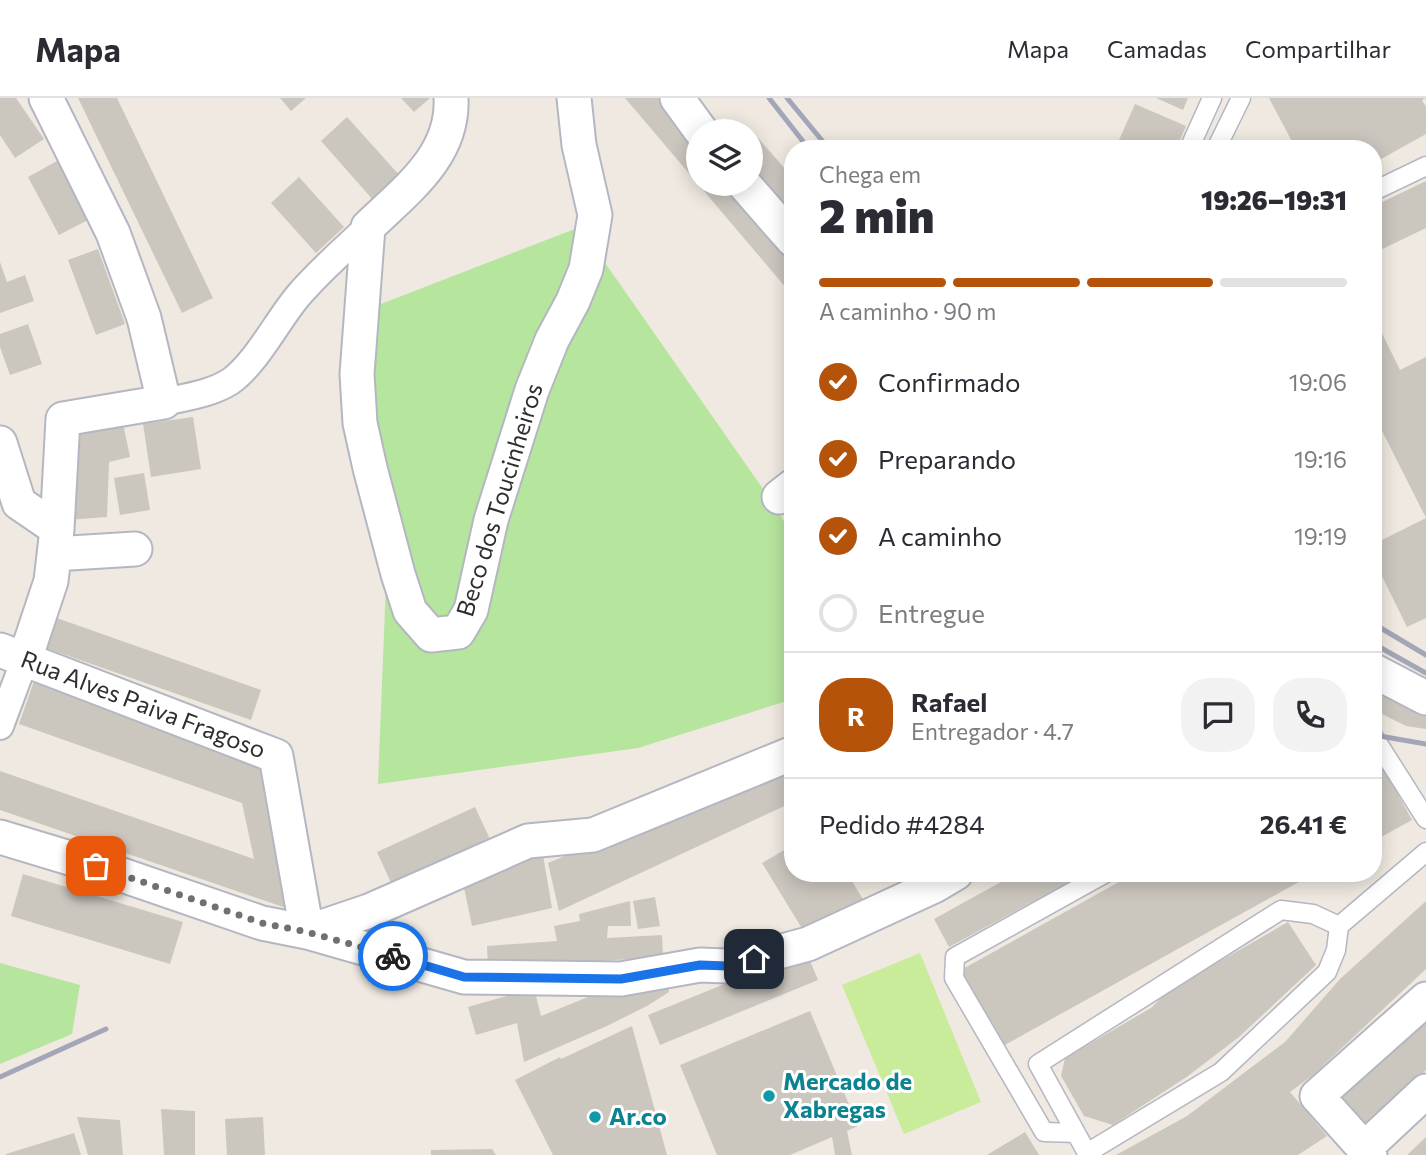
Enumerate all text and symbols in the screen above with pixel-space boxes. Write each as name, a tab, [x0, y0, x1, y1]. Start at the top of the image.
text: Mapa	[35, 28, 121, 69]
text: Mapa	[1007, 34, 1069, 63]
text: Camadas	[1107, 34, 1207, 63]
text: Compartilhar	[1245, 34, 1391, 63]
map controls	[686, 119, 763, 196]
button: layers	[686, 119, 763, 196]
text: Chega em	[819, 160, 921, 188]
text: 19:26–19:31	[1201, 184, 1347, 215]
text: 2 min	[819, 186, 935, 242]
text: A caminho · 90 m	[819, 297, 996, 325]
icon: check	[819, 363, 857, 401]
text: Confirmado	[878, 366, 1020, 397]
text: 19:06	[1289, 368, 1347, 396]
street label: Beco dos Toucinheiros	[449, 379, 548, 620]
icon: check	[819, 440, 857, 478]
text: Preparando	[878, 443, 1016, 474]
text: 19:16	[1294, 445, 1347, 473]
icon: check	[819, 517, 857, 555]
text: A caminho	[878, 520, 1002, 551]
text: 19:19	[1294, 522, 1347, 550]
text: Entregue	[878, 597, 985, 628]
street label: Rua Alves Paiva Fragoso	[17, 644, 270, 764]
button: chat	[1181, 678, 1255, 752]
button: phone	[1273, 678, 1347, 752]
text: Rafael	[911, 686, 987, 717]
text: R	[847, 700, 865, 731]
text: Entregador · 4.7	[911, 717, 1074, 745]
text: Pedido #4284	[819, 808, 985, 839]
text: 26.41 €	[1260, 808, 1347, 839]
pin	[66, 836, 126, 896]
icon: bag	[77, 847, 115, 885]
courier	[358, 921, 428, 991]
pin	[724, 929, 784, 989]
icon: bike	[374, 937, 412, 975]
icon: home	[735, 940, 773, 978]
place label: Mercado de Xabregas	[783, 1066, 912, 1123]
marker: Mercado de Xabregas	[761, 1088, 777, 1104]
place label: Ar.co	[609, 1101, 667, 1130]
marker: Ar.co	[587, 1109, 603, 1125]

